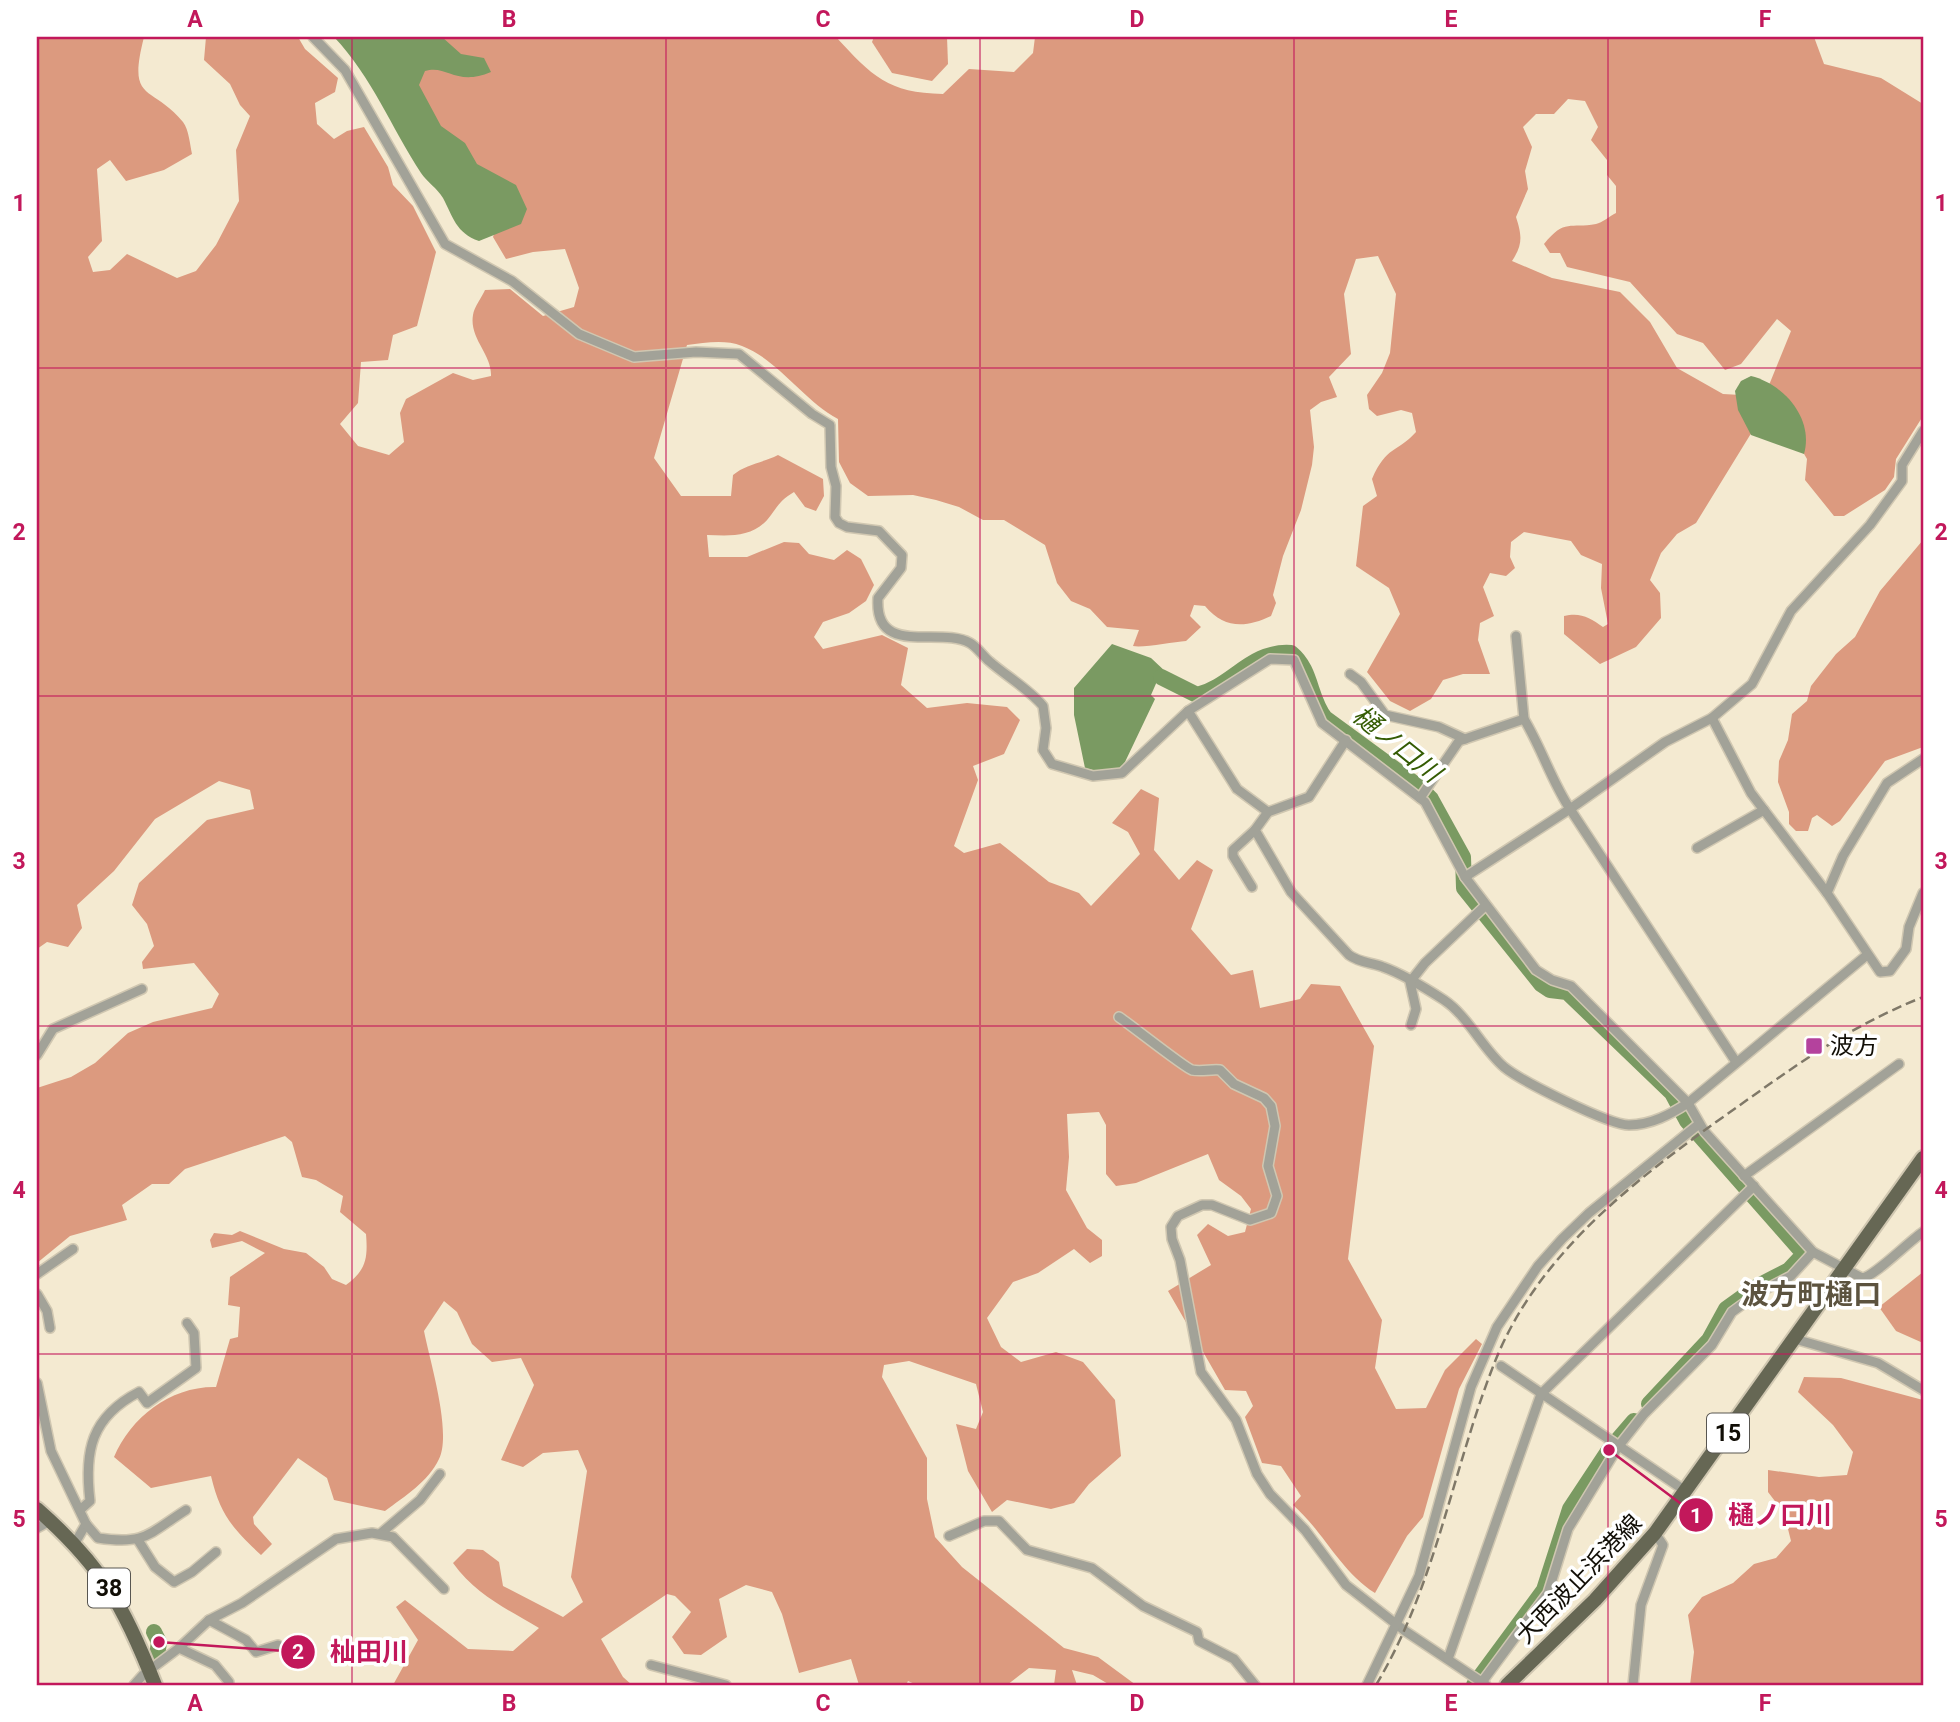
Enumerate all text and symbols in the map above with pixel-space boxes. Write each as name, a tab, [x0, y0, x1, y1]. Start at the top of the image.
text: A	[187, 6, 203, 33]
text: B	[502, 6, 516, 33]
text: C	[815, 6, 831, 33]
text: D	[1130, 6, 1144, 33]
text: E	[1445, 6, 1458, 33]
text: F	[1759, 6, 1772, 33]
text: 1	[12, 190, 26, 217]
text: 1	[1934, 190, 1948, 217]
text: 2	[12, 519, 26, 546]
text: 2	[1934, 519, 1948, 546]
water label: 樋ノ口川	[1347, 700, 1449, 790]
text: 3	[12, 848, 26, 875]
text: 3	[1934, 848, 1948, 875]
place label: 波方	[1830, 1032, 1878, 1060]
marker: 波方	[1804, 1036, 1824, 1056]
text: 4	[12, 1177, 26, 1204]
text: 4	[1934, 1177, 1948, 1204]
district label: 波方町樋口	[1741, 1278, 1881, 1311]
road number: 15	[1707, 1414, 1749, 1452]
callout: 樋ノ口川	[1679, 1492, 1846, 1539]
text: 樋ノ口川	[1728, 1500, 1832, 1530]
text: 1	[1690, 1504, 1702, 1528]
text: 5	[12, 1506, 26, 1533]
text: 5	[1934, 1506, 1948, 1533]
street label: 大西波止浜港線	[1511, 1509, 1647, 1649]
road number: 38	[88, 1568, 130, 1608]
callout: 杣田川	[281, 1628, 422, 1675]
text: 杣田川	[330, 1637, 408, 1667]
text: 2	[292, 1640, 304, 1664]
text: A	[187, 1690, 203, 1717]
text: B	[502, 1690, 516, 1717]
text: C	[815, 1690, 831, 1717]
text: D	[1130, 1690, 1144, 1717]
text: E	[1445, 1690, 1458, 1717]
text: F	[1759, 1690, 1772, 1717]

